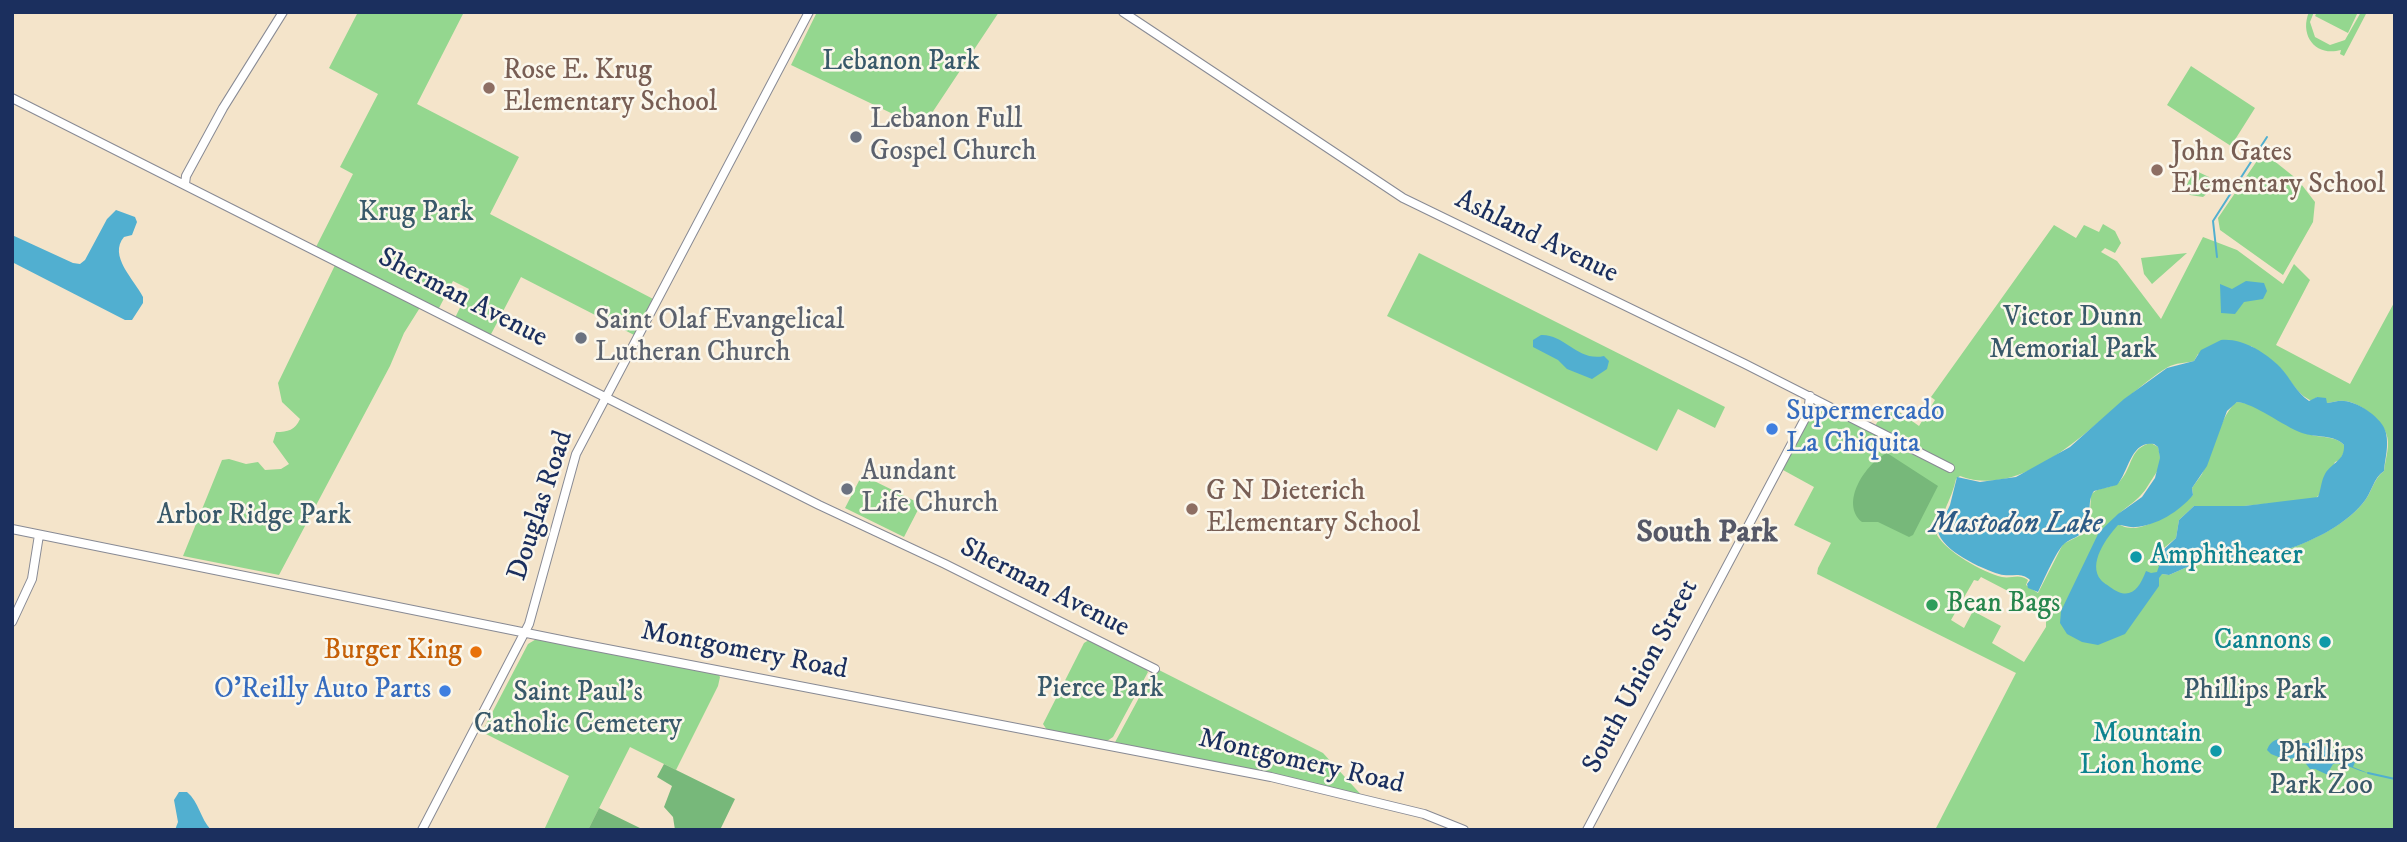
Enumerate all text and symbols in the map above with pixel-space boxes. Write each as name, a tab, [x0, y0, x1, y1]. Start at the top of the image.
park label: Lebanon Park	[822, 46, 980, 80]
place label: Rose E. Krug Elementary School	[503, 55, 717, 121]
marker: Rose E. Krug Elementary School	[481, 80, 497, 96]
place label: Lebanon Full Gospel Church	[870, 104, 1036, 170]
marker: Lebanon Full Gospel Church	[848, 129, 864, 145]
place label: John Gates Elementary School	[2171, 137, 2385, 203]
marker: John Gates Elementary School	[2149, 162, 2165, 178]
street label: Ashland Avenue	[1449, 184, 1623, 292]
park label: Krug Park	[358, 197, 474, 231]
street label: Sherman Avenue	[372, 242, 552, 356]
park label: Victor Dunn Memorial Park	[1989, 302, 2157, 368]
place label: Saint Olaf Evangelical Lutheran Church	[595, 305, 844, 371]
marker: Saint Olaf Evangelical Lutheran Church	[573, 330, 589, 346]
place label: Supermercado La Chiquita	[1786, 396, 1945, 462]
marker: Supermercado La Chiquita	[1764, 421, 1780, 437]
street label: Douglas Road	[502, 427, 582, 585]
place label: Aundant Life Church	[861, 456, 999, 522]
place label: G N Dieterich Elementary School	[1206, 476, 1420, 542]
marker: Aundant Life Church	[839, 481, 855, 497]
park label: Arbor Ridge Park	[157, 500, 351, 534]
marker: G N Dieterich Elementary School	[1184, 501, 1200, 517]
water label: Mastodon Lake	[1929, 508, 2103, 544]
district label: South Park	[1636, 515, 1778, 553]
street label: Sherman Avenue	[954, 532, 1134, 646]
place label: Amphitheater	[2150, 540, 2303, 574]
marker: Amphitheater	[2128, 549, 2144, 565]
street label: South Union Street	[1577, 574, 1707, 780]
place label: Bean Bags	[1946, 588, 2060, 622]
marker: Bean Bags	[1924, 597, 1940, 613]
street label: Montgomery Road	[638, 615, 850, 689]
place label: Cannons	[2214, 625, 2311, 659]
marker: Cannons	[2317, 634, 2333, 650]
place label: Burger King	[324, 635, 462, 669]
marker: Burger King	[468, 644, 484, 660]
park label: Pierce Park	[1036, 673, 1164, 707]
place label: O'Reilly Auto Parts	[214, 674, 431, 708]
park label: Phillips Park	[2183, 675, 2327, 709]
park label: Saint Paul's Catholic Cemetery	[474, 677, 682, 743]
marker: O'Reilly Auto Parts	[437, 683, 453, 699]
place label: Mountain Lion home	[2080, 718, 2202, 784]
street label: Montgomery Road	[1195, 723, 1407, 803]
park label: Phillips Park Zoo	[2269, 738, 2373, 804]
marker: Mountain Lion home	[2208, 743, 2224, 759]

